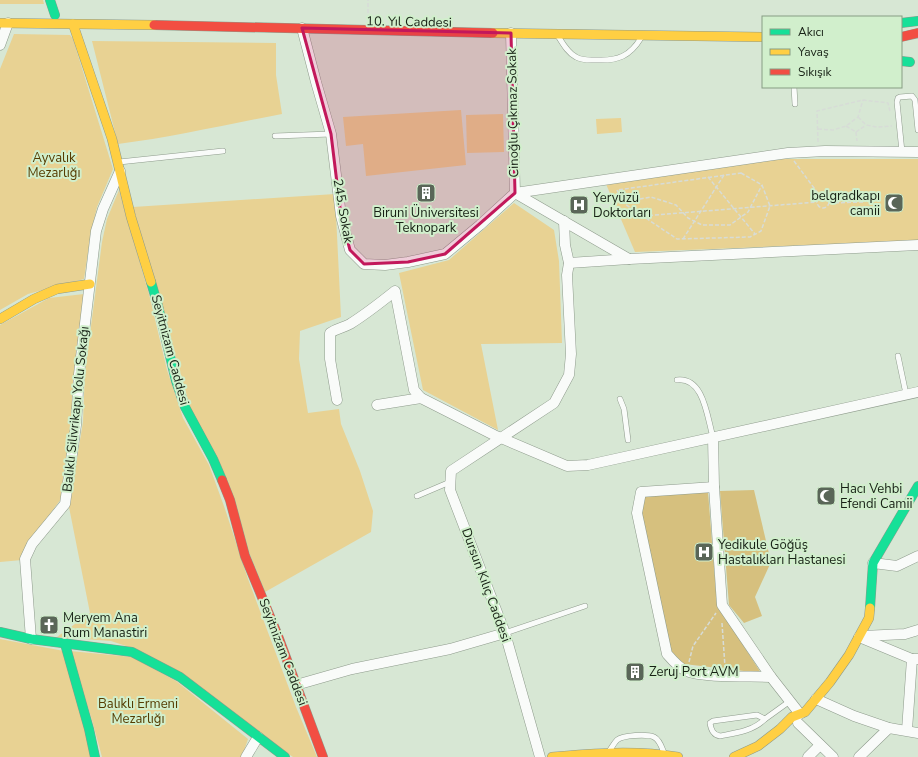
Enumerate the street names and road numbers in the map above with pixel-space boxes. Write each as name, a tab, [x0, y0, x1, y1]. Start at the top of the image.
street label: 10. Yıl Caddesi	[366, 12, 452, 32]
street label: Cinoğlu Çıkmaz Sokak	[503, 48, 523, 178]
street label: 245. Sokak	[329, 178, 358, 245]
street label: Seyitnizam Caddesi	[147, 293, 193, 407]
street label: Balıklı Silivrikapı Yolu Sokağı	[58, 325, 94, 493]
street label: Dursun Kılıç Caddesi	[457, 526, 515, 644]
street label: Seyitnizam Caddesi	[254, 596, 312, 708]

